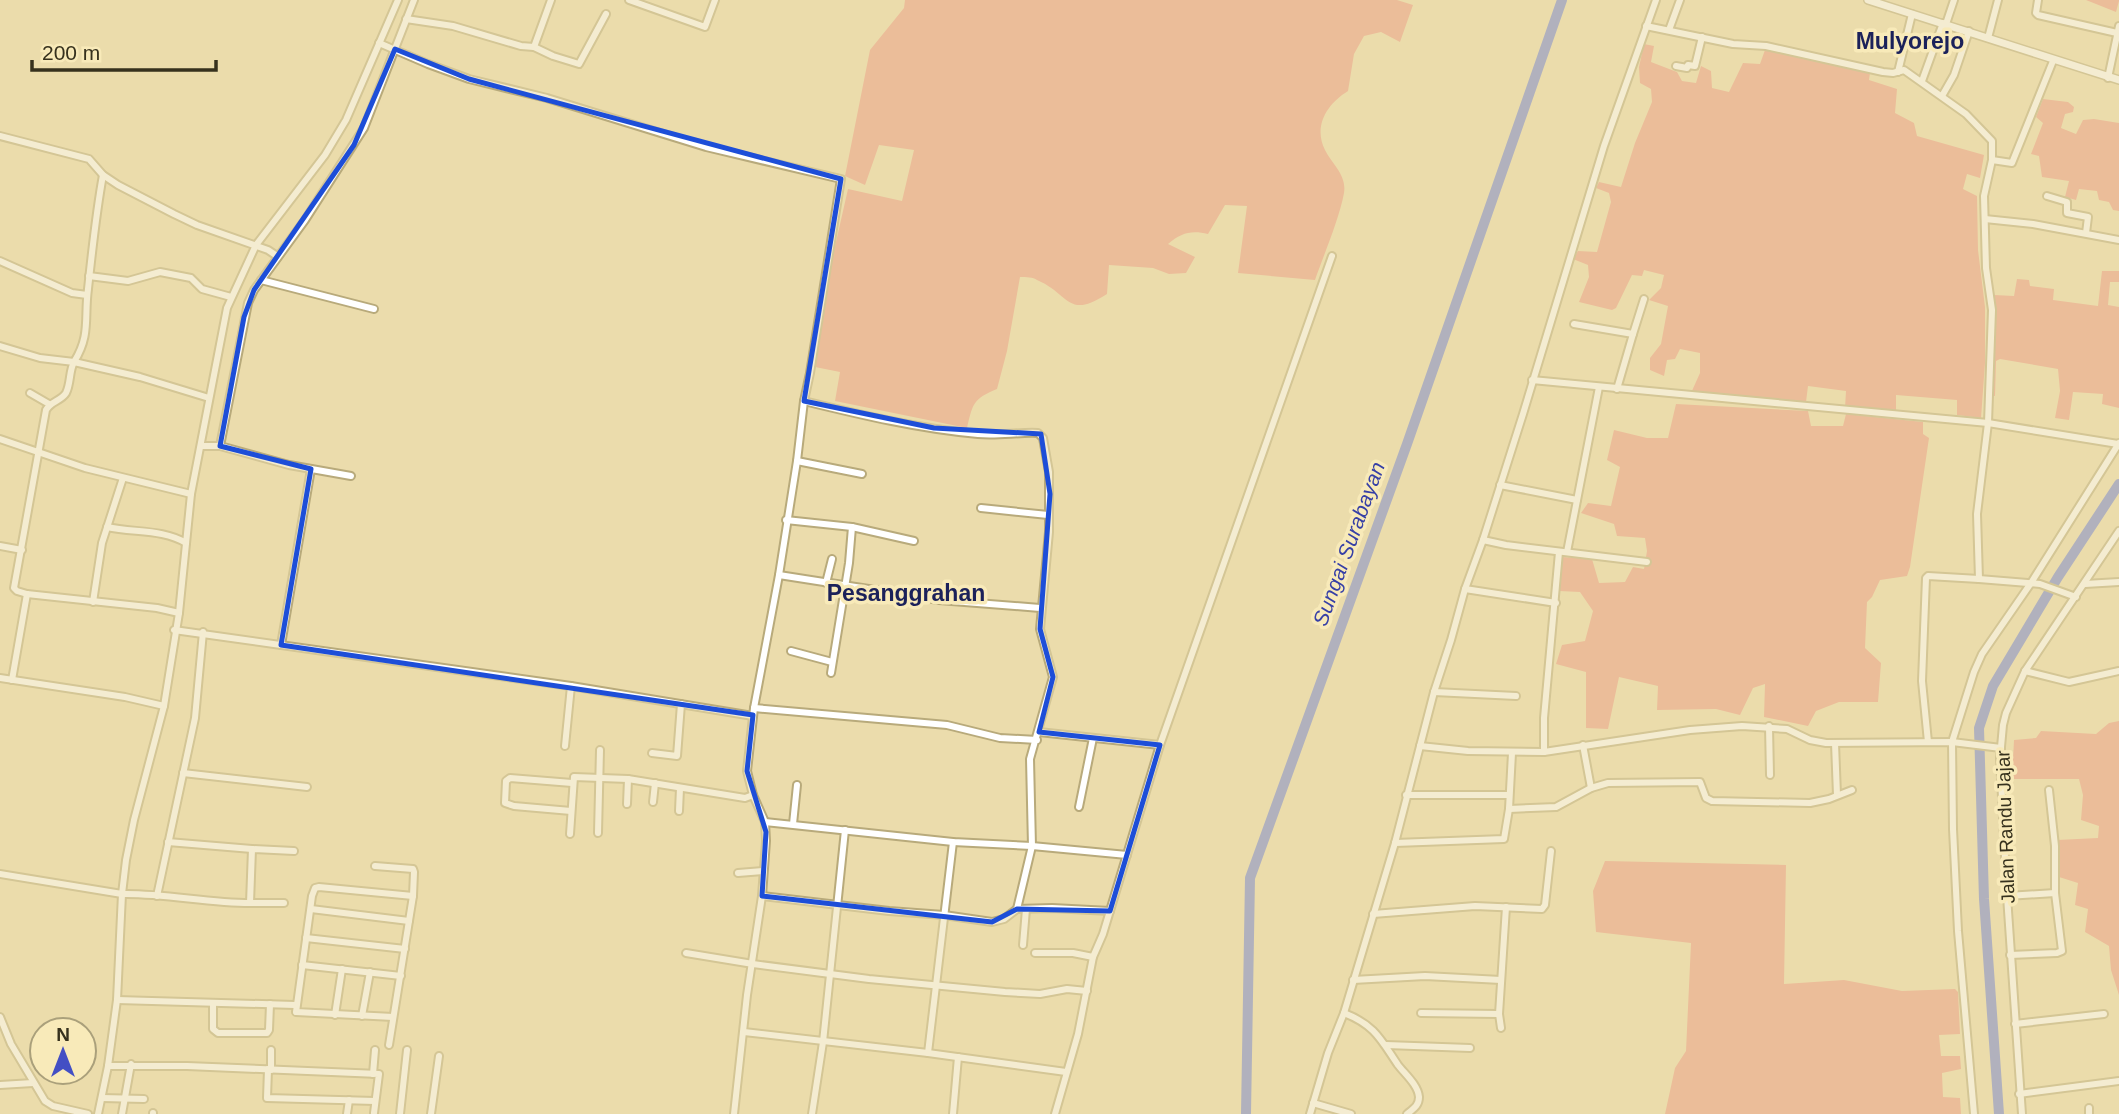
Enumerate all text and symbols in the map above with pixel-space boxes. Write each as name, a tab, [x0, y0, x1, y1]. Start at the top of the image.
scale bar	[32, 28, 215, 72]
district label: Mulyorejo	[1856, 28, 1964, 54]
text: 200 m	[42, 41, 100, 64]
water label: Sungai Surabayan	[1308, 459, 1389, 629]
district label: Pesanggrahan	[827, 580, 985, 606]
street label: Jalan Randu Jajar	[1992, 749, 2019, 904]
north arrow	[28, 1016, 98, 1086]
text: N	[56, 1024, 70, 1045]

